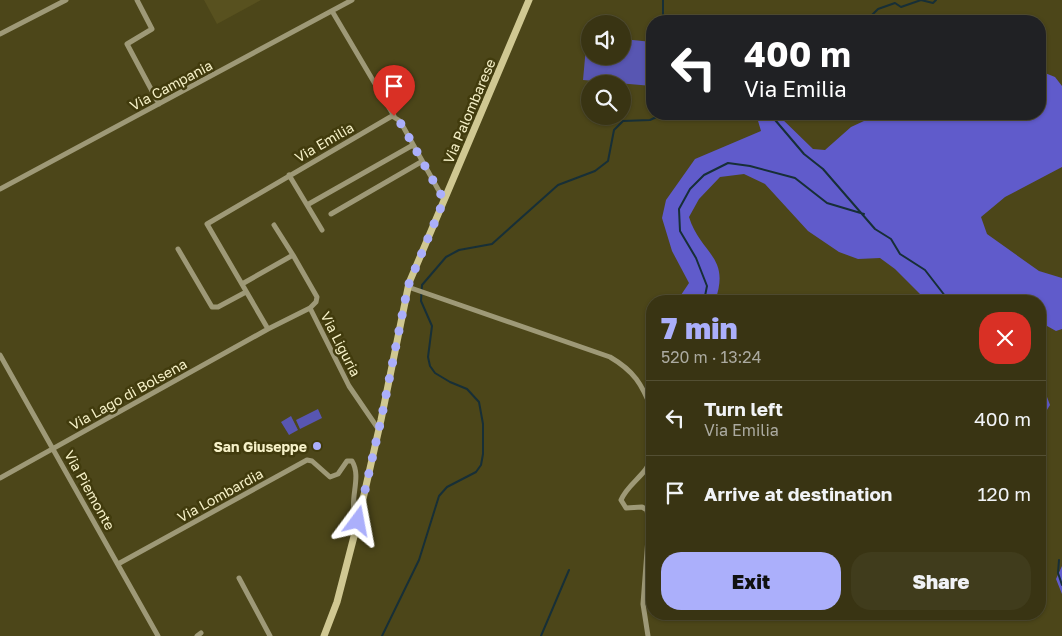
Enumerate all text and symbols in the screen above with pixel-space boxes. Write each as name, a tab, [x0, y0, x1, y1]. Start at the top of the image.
map controls	[581, 15, 631, 125]
button: sound	[581, 15, 631, 65]
text: 400 m	[744, 33, 851, 75]
icon: left	[661, 35, 726, 100]
street label: Via Campania	[127, 56, 215, 114]
street label: Via Palombarese	[439, 56, 499, 166]
pin	[373, 65, 415, 116]
icon: arrive	[380, 72, 408, 100]
button: search	[581, 75, 631, 125]
text: Via Emilia	[744, 75, 847, 102]
street label: Via Emilia	[291, 118, 357, 166]
street label: Via Liguria	[317, 309, 365, 379]
text: 7 min	[661, 310, 738, 346]
button: close	[979, 312, 1031, 364]
text: 520 m · 13:24	[661, 347, 761, 367]
street label: Via Lago di Bolsena	[66, 355, 190, 433]
text: Turn left	[704, 397, 783, 420]
icon: left	[661, 404, 689, 432]
text: 400 m	[974, 407, 1031, 430]
text: Via Emilia	[704, 420, 779, 440]
place label: San Giuseppe	[213, 438, 307, 455]
marker: San Giuseppe	[311, 440, 323, 452]
street label: Via Piemonte	[61, 447, 119, 533]
street label: Via Lombardia	[174, 464, 266, 526]
icon: arrive	[661, 479, 689, 507]
text: Arrive at destination	[704, 482, 892, 505]
text: 120 m	[977, 482, 1031, 505]
position arrow	[331, 494, 383, 546]
button: Exit	[661, 552, 841, 610]
button: Share	[851, 552, 1031, 610]

